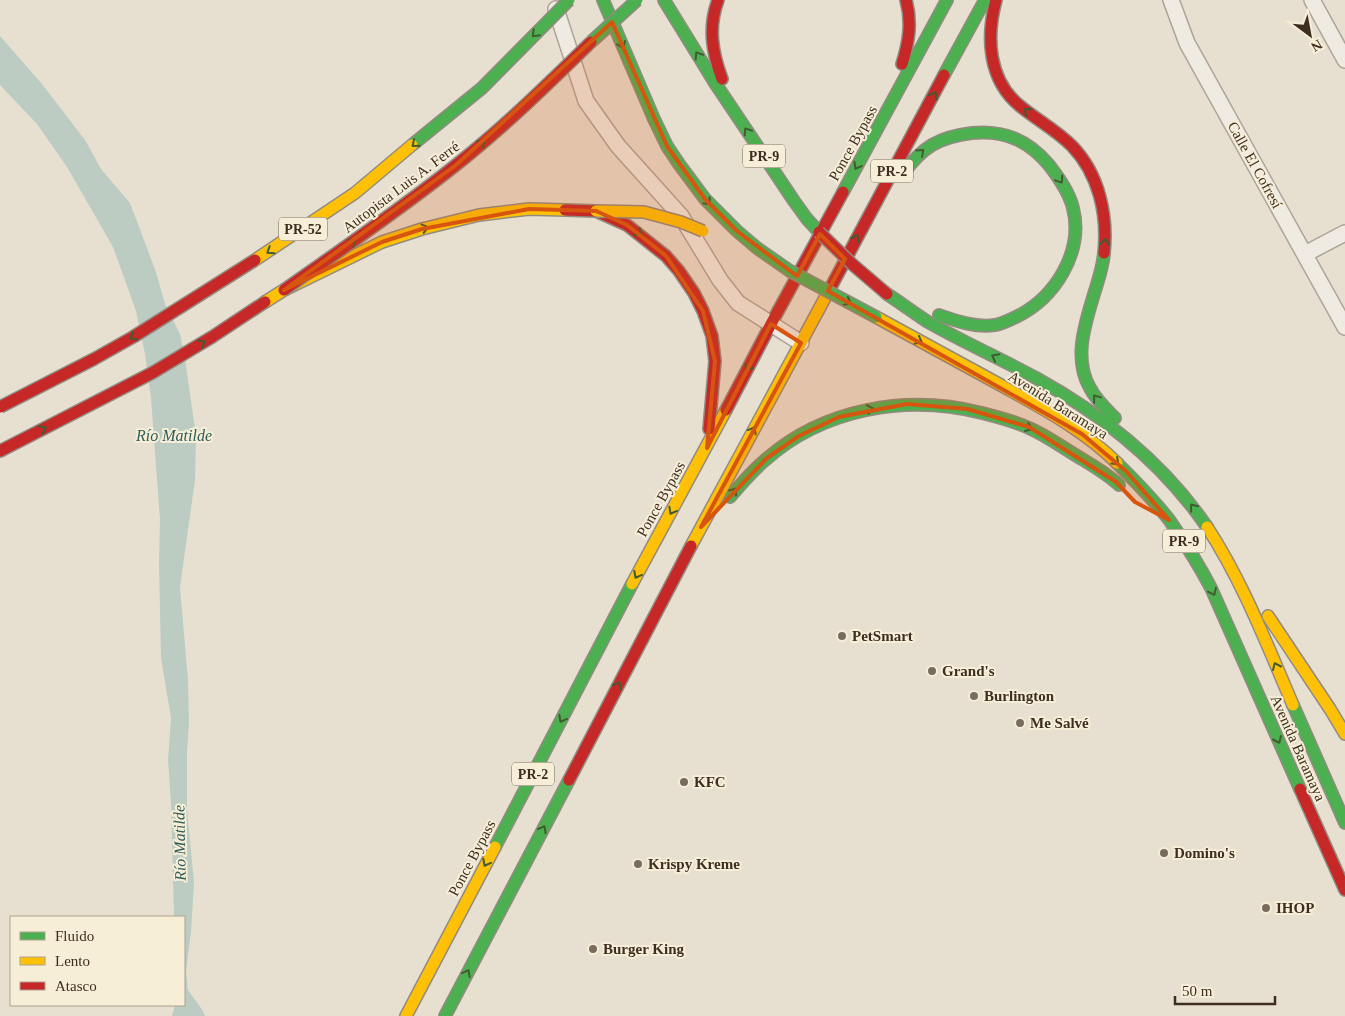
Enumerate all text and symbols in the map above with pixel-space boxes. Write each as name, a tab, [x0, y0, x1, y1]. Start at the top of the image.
north arrow	[1285, 10, 1335, 60]
one-way arrow	[532, 29, 541, 38]
text: N	[1308, 37, 1325, 55]
one-way arrow	[616, 40, 626, 49]
one-way arrow	[694, 51, 704, 60]
one-way arrow	[927, 91, 937, 100]
street label: Ponce Bypass	[826, 102, 880, 184]
one-way arrow	[1024, 108, 1033, 116]
street label: Calle El Cofresí	[1225, 119, 1285, 211]
one-way arrow	[744, 127, 754, 136]
street label: Autopista Luis A. Ferré	[340, 138, 463, 236]
one-way arrow	[412, 138, 421, 147]
one-way arrow	[476, 141, 485, 149]
road number: PR-9	[743, 144, 785, 168]
one-way arrow	[915, 149, 924, 158]
one-way arrow	[853, 160, 863, 169]
road number: PR-2	[871, 160, 913, 182]
one-way arrow	[1054, 174, 1063, 184]
one-way arrow	[702, 197, 711, 206]
road number: PR-52	[279, 218, 327, 240]
one-way arrow	[420, 224, 428, 234]
one-way arrow	[633, 228, 642, 236]
one-way arrow	[850, 234, 860, 243]
one-way arrow	[1099, 238, 1110, 246]
one-way arrow	[347, 239, 357, 248]
one-way arrow	[267, 245, 276, 254]
one-way arrow	[843, 296, 852, 306]
one-way arrow	[129, 331, 138, 341]
one-way arrow	[914, 334, 923, 344]
one-way arrow	[196, 340, 205, 350]
one-way arrow	[992, 353, 1001, 363]
one-way arrow	[744, 362, 754, 371]
street label: Avenida Baramaya	[1005, 368, 1111, 442]
one-way arrow	[1094, 395, 1102, 404]
one-way arrow	[866, 405, 875, 415]
one-way arrow	[1024, 422, 1033, 433]
one-way arrow	[38, 425, 47, 435]
one-way arrow	[747, 426, 757, 435]
water label: Río Matilde	[135, 427, 212, 444]
one-way arrow	[1111, 456, 1120, 465]
street label: Ponce Bypass	[634, 458, 688, 540]
one-way arrow	[728, 487, 737, 497]
one-way arrow	[1190, 503, 1199, 513]
one-way arrow	[668, 505, 678, 514]
road number: PR-9	[1163, 530, 1205, 552]
one-way arrow	[633, 570, 643, 579]
one-way arrow	[1206, 587, 1217, 596]
place label: PetSmart	[852, 628, 913, 644]
marker: PetSmart	[836, 630, 848, 642]
one-way arrow	[1272, 662, 1283, 671]
place label: Grand's	[942, 663, 995, 679]
marker: Grand's	[926, 665, 938, 677]
one-way arrow	[612, 681, 622, 690]
place label: Burlington	[984, 688, 1055, 704]
marker: Burlington	[968, 690, 980, 702]
street label: Avenida Baramaya	[1267, 693, 1329, 804]
one-way arrow	[558, 714, 568, 723]
place label: Me Salvé	[1030, 715, 1089, 731]
marker: Me Salvé	[1014, 717, 1026, 729]
one-way arrow	[1272, 735, 1283, 744]
road number: PR-2	[512, 762, 554, 786]
place label: KFC	[694, 774, 726, 790]
marker: KFC	[678, 776, 690, 788]
water label: Río Matilde	[170, 805, 189, 882]
street label: Ponce Bypass	[445, 817, 499, 899]
one-way arrow	[537, 825, 547, 834]
place label: Domino's	[1174, 845, 1235, 861]
marker: Domino's	[1158, 847, 1170, 859]
place label: Krispy Kreme	[648, 856, 740, 872]
one-way arrow	[483, 858, 493, 867]
marker: Krispy Kreme	[632, 858, 644, 870]
place label: IHOP	[1276, 900, 1314, 916]
marker: IHOP	[1260, 902, 1272, 914]
legend	[10, 916, 185, 1006]
text: Fluido	[55, 928, 94, 944]
place label: Burger King	[603, 941, 684, 957]
marker: Burger King	[587, 943, 599, 955]
text: Lento	[55, 953, 90, 969]
one-way arrow	[461, 969, 471, 978]
scale bar	[1175, 974, 1275, 1006]
text: Atasco	[55, 978, 97, 994]
text: 50 m	[1182, 983, 1213, 999]

